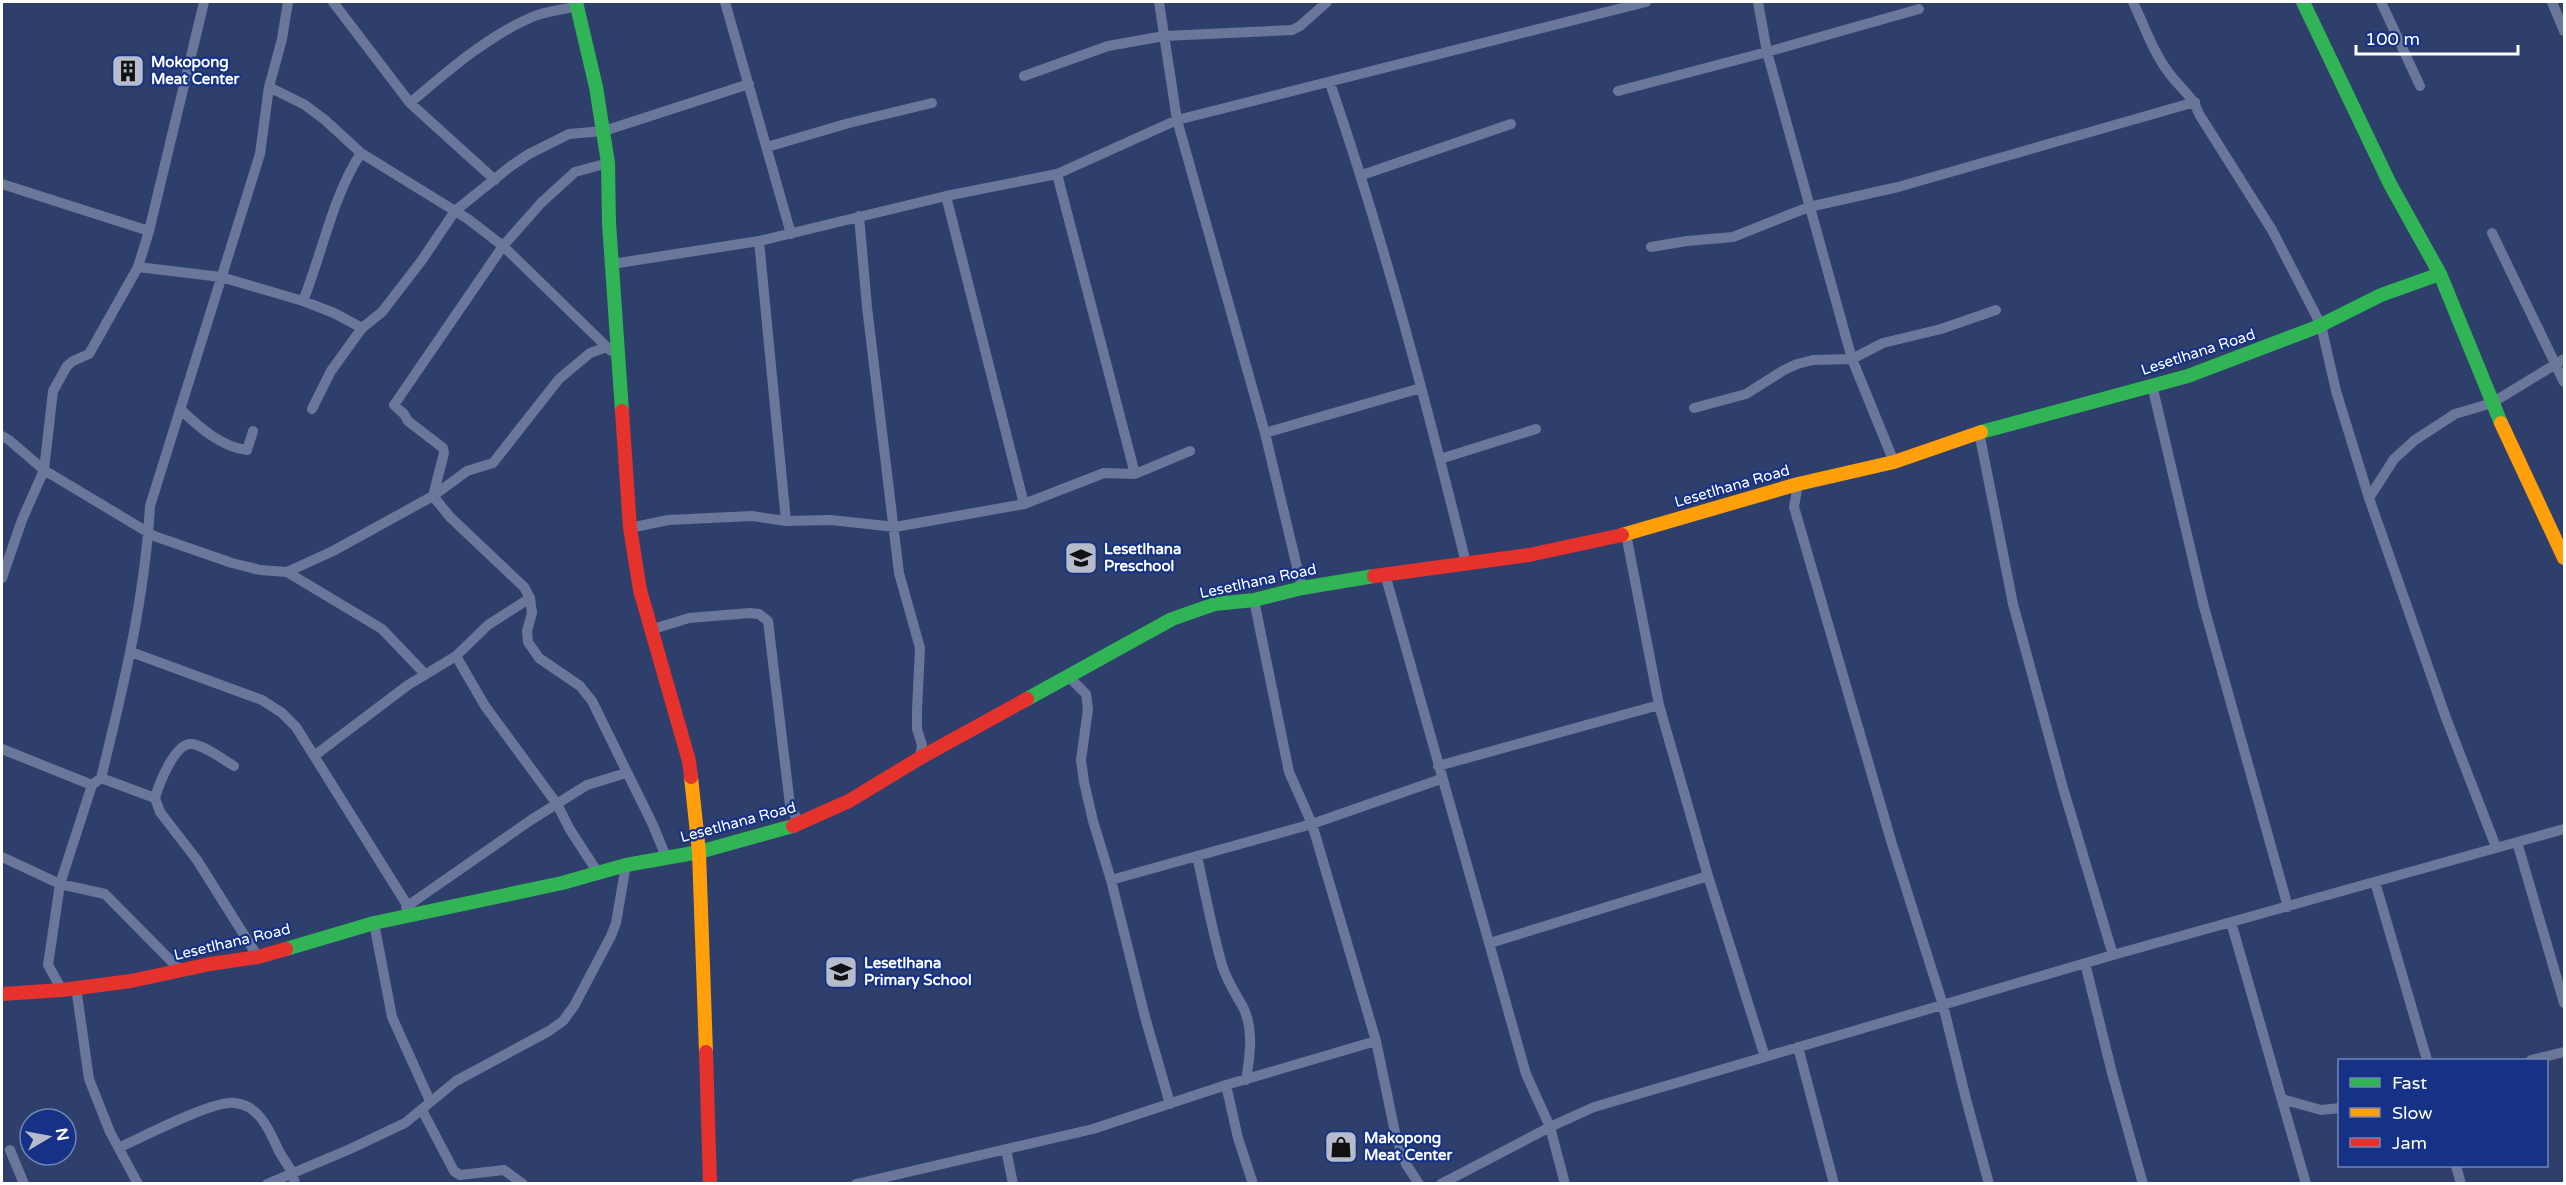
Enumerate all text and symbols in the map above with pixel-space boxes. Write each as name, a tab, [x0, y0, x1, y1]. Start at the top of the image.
scale bar	[2356, 18, 2518, 56]
text: 100 m	[2365, 28, 2420, 50]
building icon: Mokopong Meat Center	[110, 53, 146, 89]
place label: Mokopong Meat Center	[151, 53, 239, 88]
street label: Lesetlhana Road	[2139, 325, 2257, 379]
street label: Lesetlhana Road	[1672, 461, 1792, 511]
school or university icon: Lesetlhana Preschool	[1063, 540, 1099, 576]
place label: Lesetlhana Preschool	[1104, 540, 1181, 575]
street label: Lesetlhana Road	[1198, 560, 1318, 602]
street label: Lesetlhana Road	[678, 798, 798, 846]
street label: Lesetlhana Road	[172, 920, 292, 964]
school or university icon: Lesetlhana Primary School	[823, 954, 859, 990]
place label: Lesetlhana Primary School	[864, 954, 972, 990]
legend	[2338, 1059, 2548, 1167]
text: Fast	[2392, 1072, 2427, 1094]
text: Slow	[2392, 1102, 2433, 1124]
north arrow	[18, 1107, 78, 1167]
text: N	[51, 1127, 73, 1143]
shop icon: Makopong Meat Center	[1323, 1129, 1359, 1165]
place label: Makopong Meat Center	[1364, 1129, 1452, 1164]
text: Jam	[2392, 1132, 2427, 1154]

